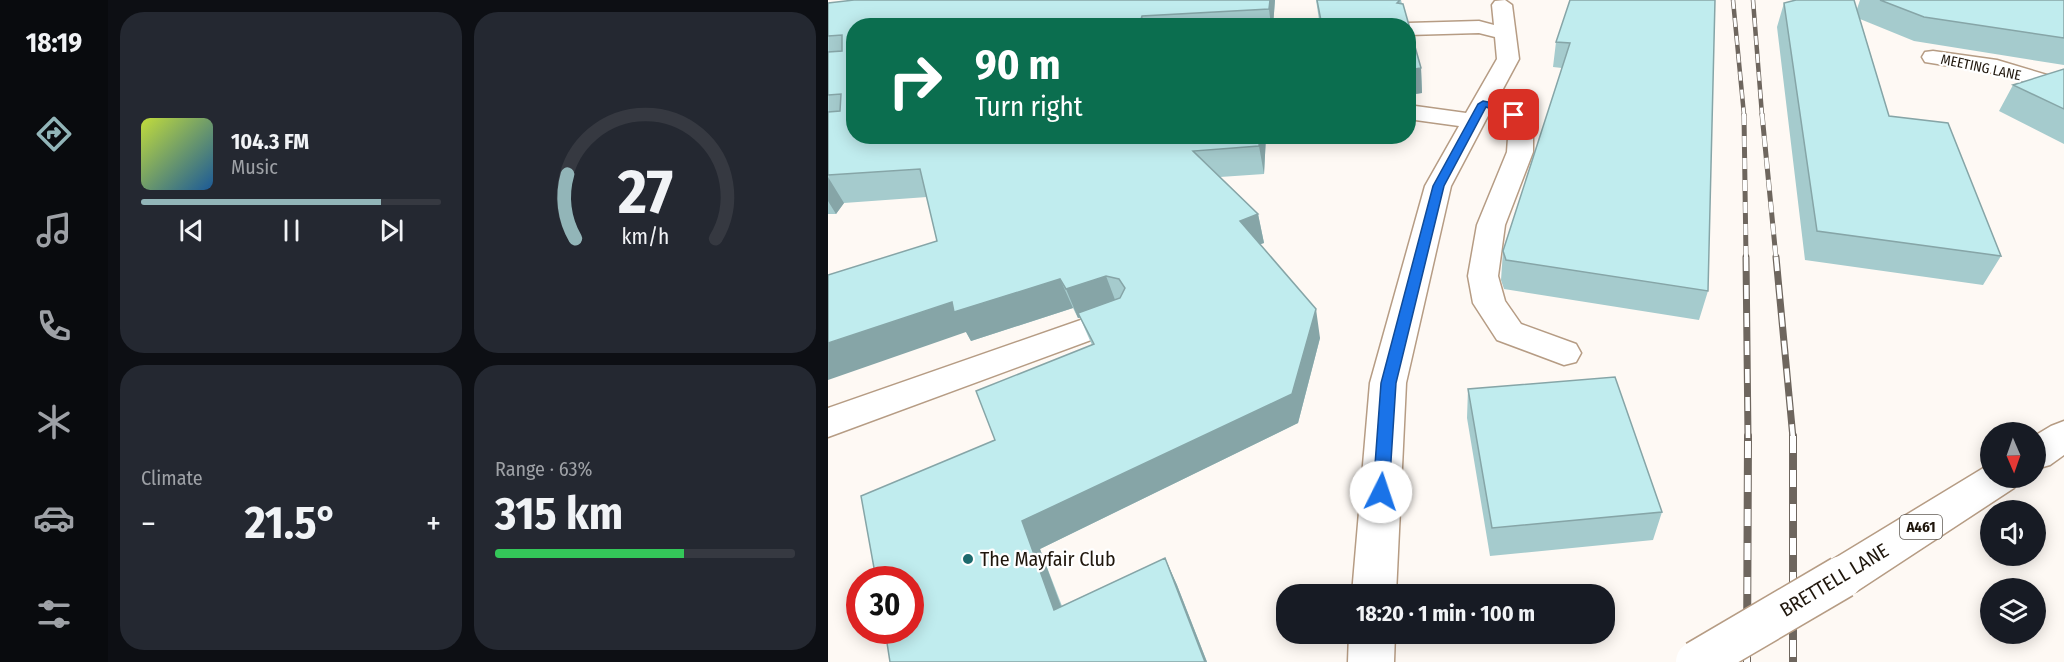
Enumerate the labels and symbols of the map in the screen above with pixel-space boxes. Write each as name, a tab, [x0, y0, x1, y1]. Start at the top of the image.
street label: MEETING LANE	[1939, 51, 2023, 84]
pin	[1488, 89, 1539, 140]
north arrow	[1980, 422, 2046, 488]
position arrow	[1349, 460, 1413, 524]
road number: A461	[1900, 515, 1942, 539]
street label: BRETTELL LANE	[1775, 538, 1893, 622]
place label: The Mayfair Club	[980, 547, 1116, 571]
marker: The Mayfair Club	[961, 552, 975, 566]
speed limit sign: 30	[846, 566, 924, 644]

